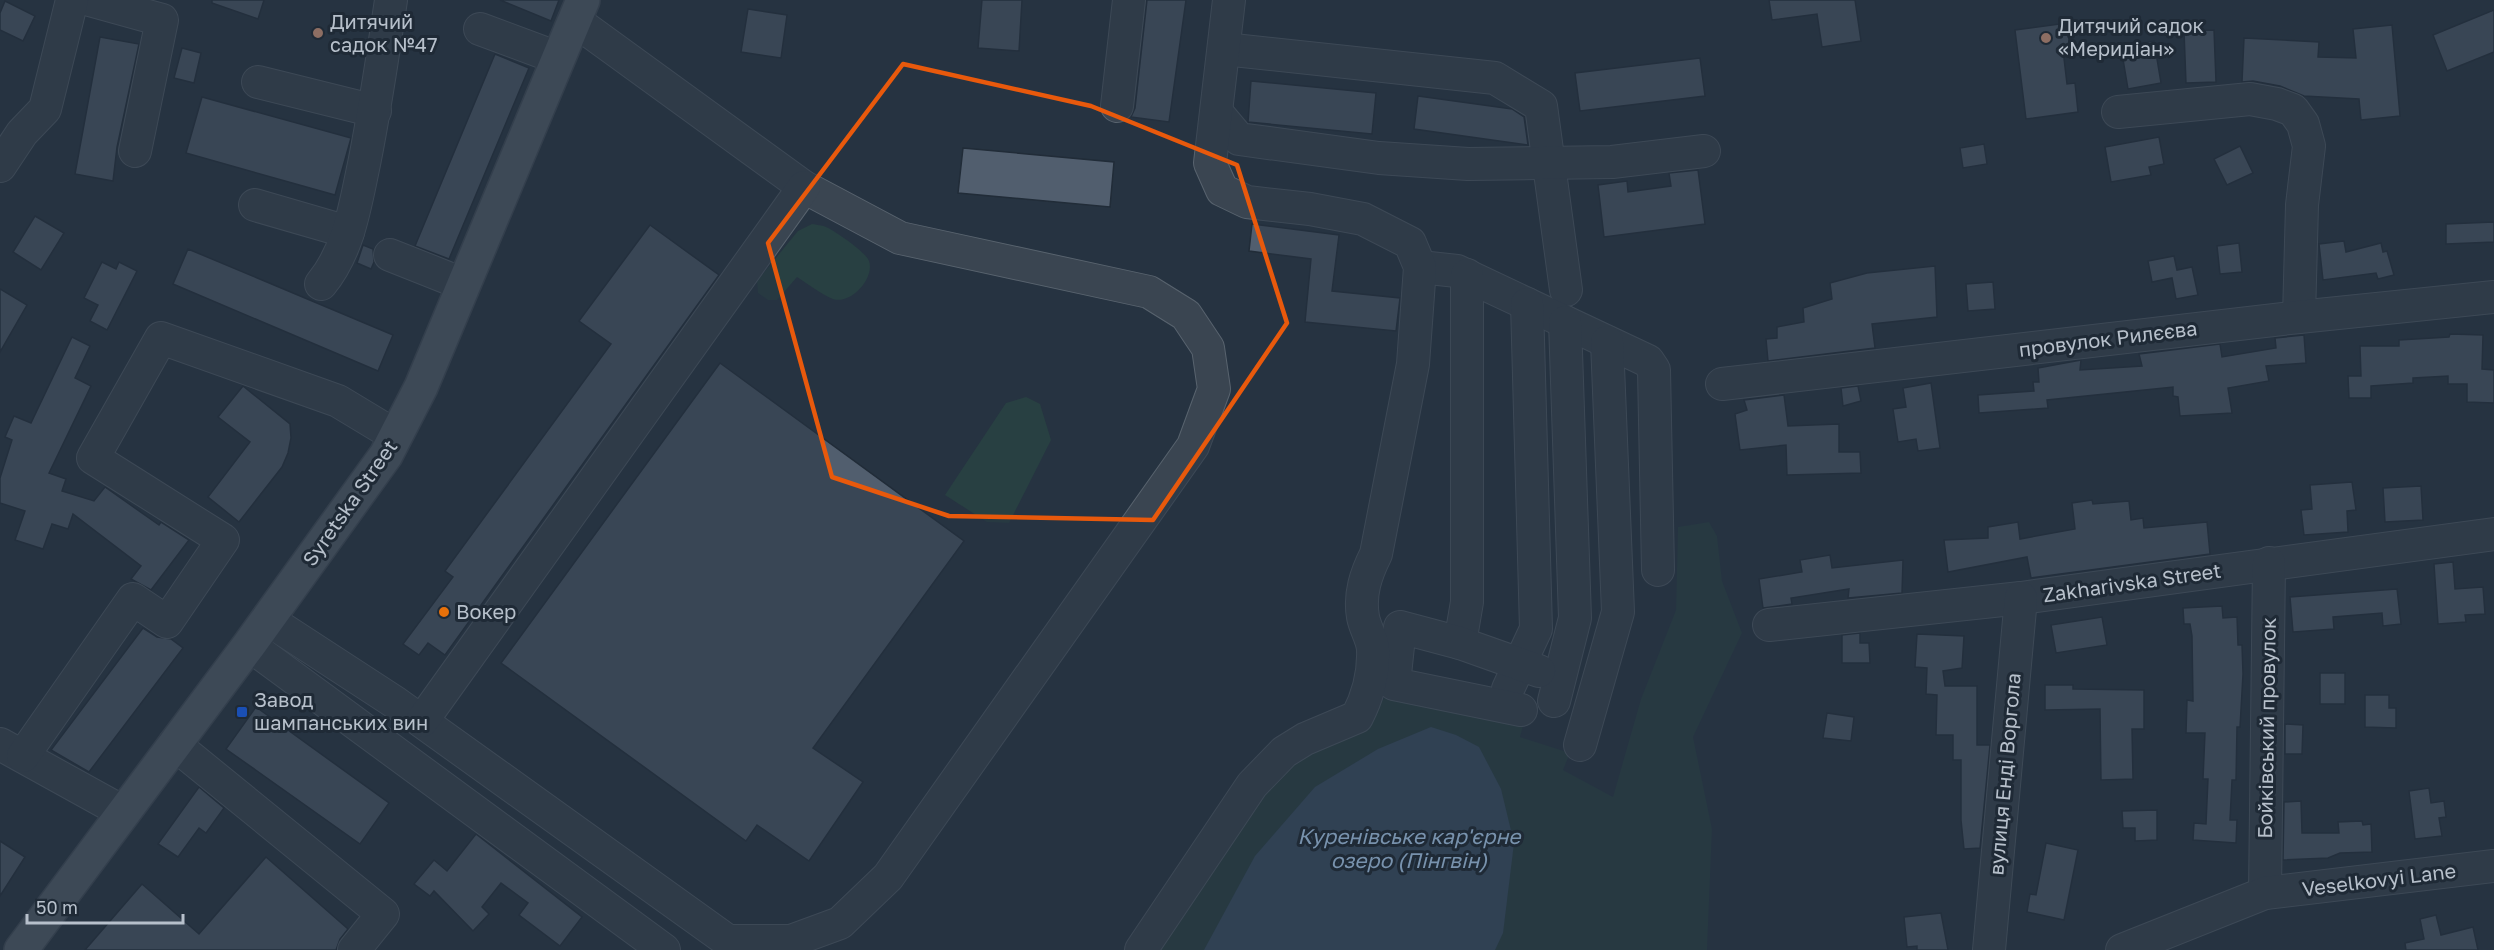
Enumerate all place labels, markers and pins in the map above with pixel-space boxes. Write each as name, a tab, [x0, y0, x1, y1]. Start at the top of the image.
place label: Дитячий садок №47	[330, 9, 438, 56]
place label: Дитячий садок «Меридіан»	[2058, 13, 2204, 60]
marker: Дитячий садок №47	[311, 26, 325, 40]
marker: Дитячий садок «Меридіан»	[2039, 31, 2053, 45]
place label: Вокер	[456, 599, 516, 623]
marker: Вокер	[437, 605, 451, 619]
place label: Завод шампанських вин	[254, 687, 428, 734]
marker: Завод шампанських вин	[235, 705, 249, 719]

